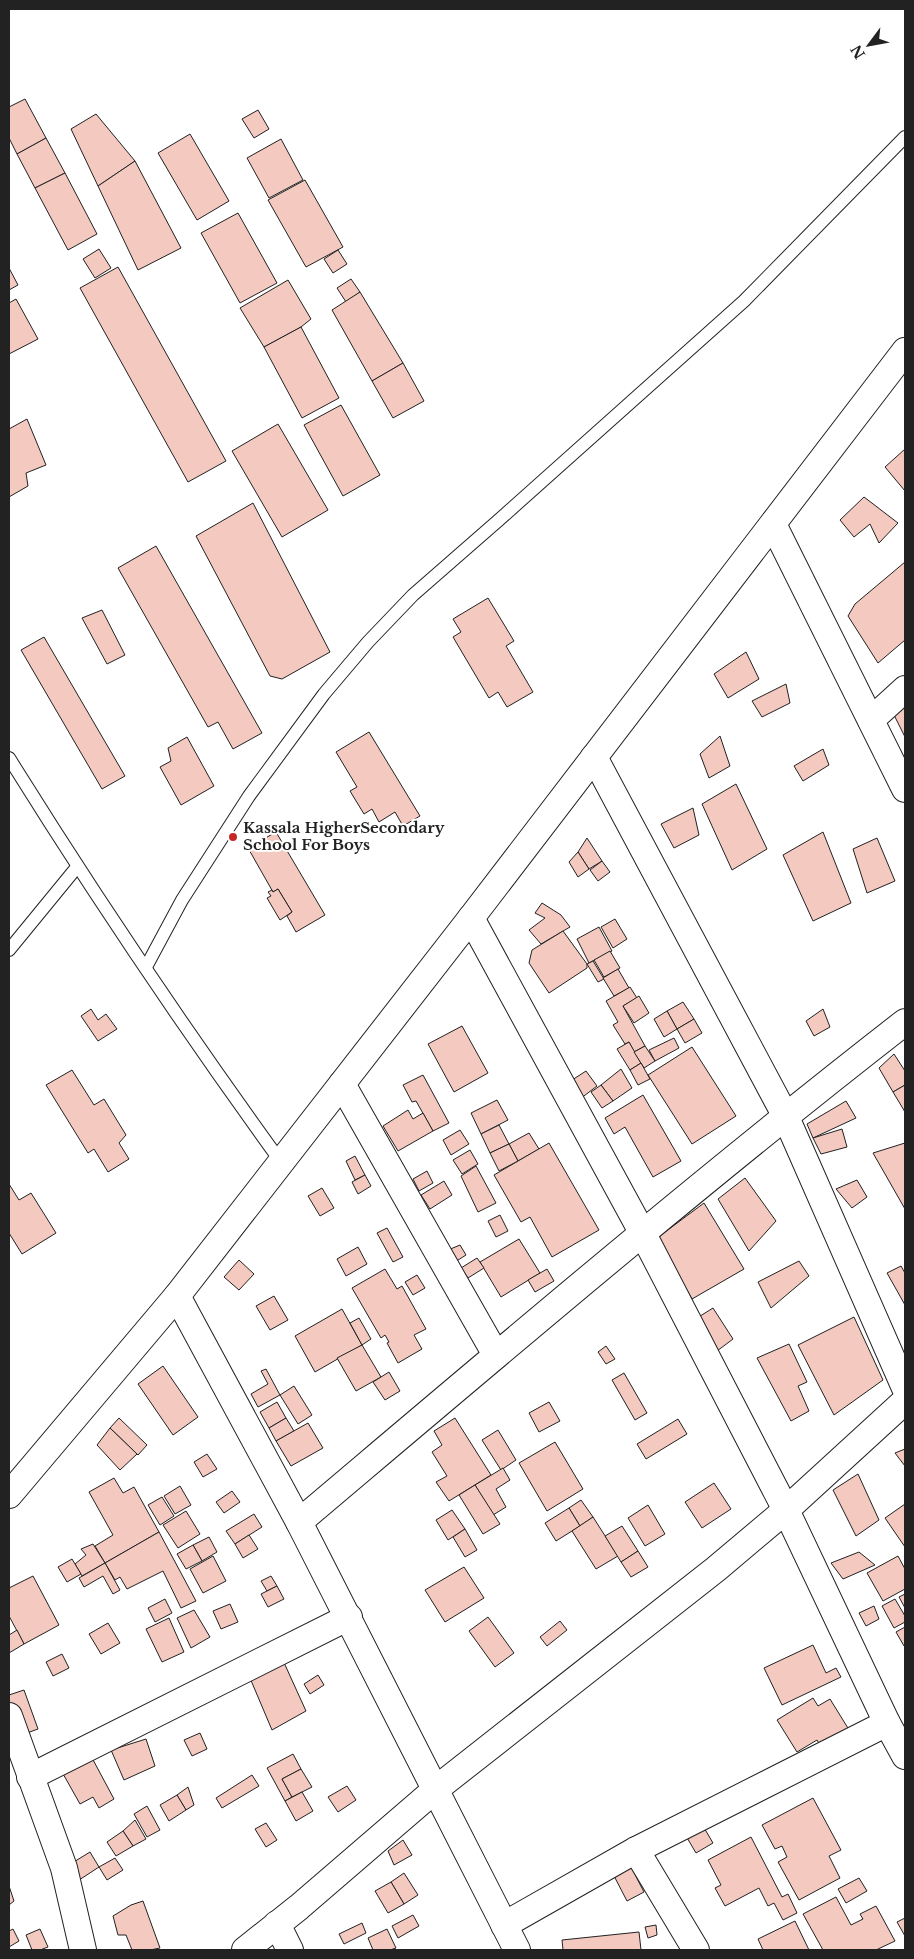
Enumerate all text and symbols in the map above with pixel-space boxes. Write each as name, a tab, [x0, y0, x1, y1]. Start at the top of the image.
north arrow	[844, 20, 894, 70]
text: N	[847, 42, 869, 62]
place label: Kassala HigherSecondary School For Boys	[243, 818, 445, 854]
marker: Kassala HigherSecondary School For Boys	[227, 831, 239, 843]

